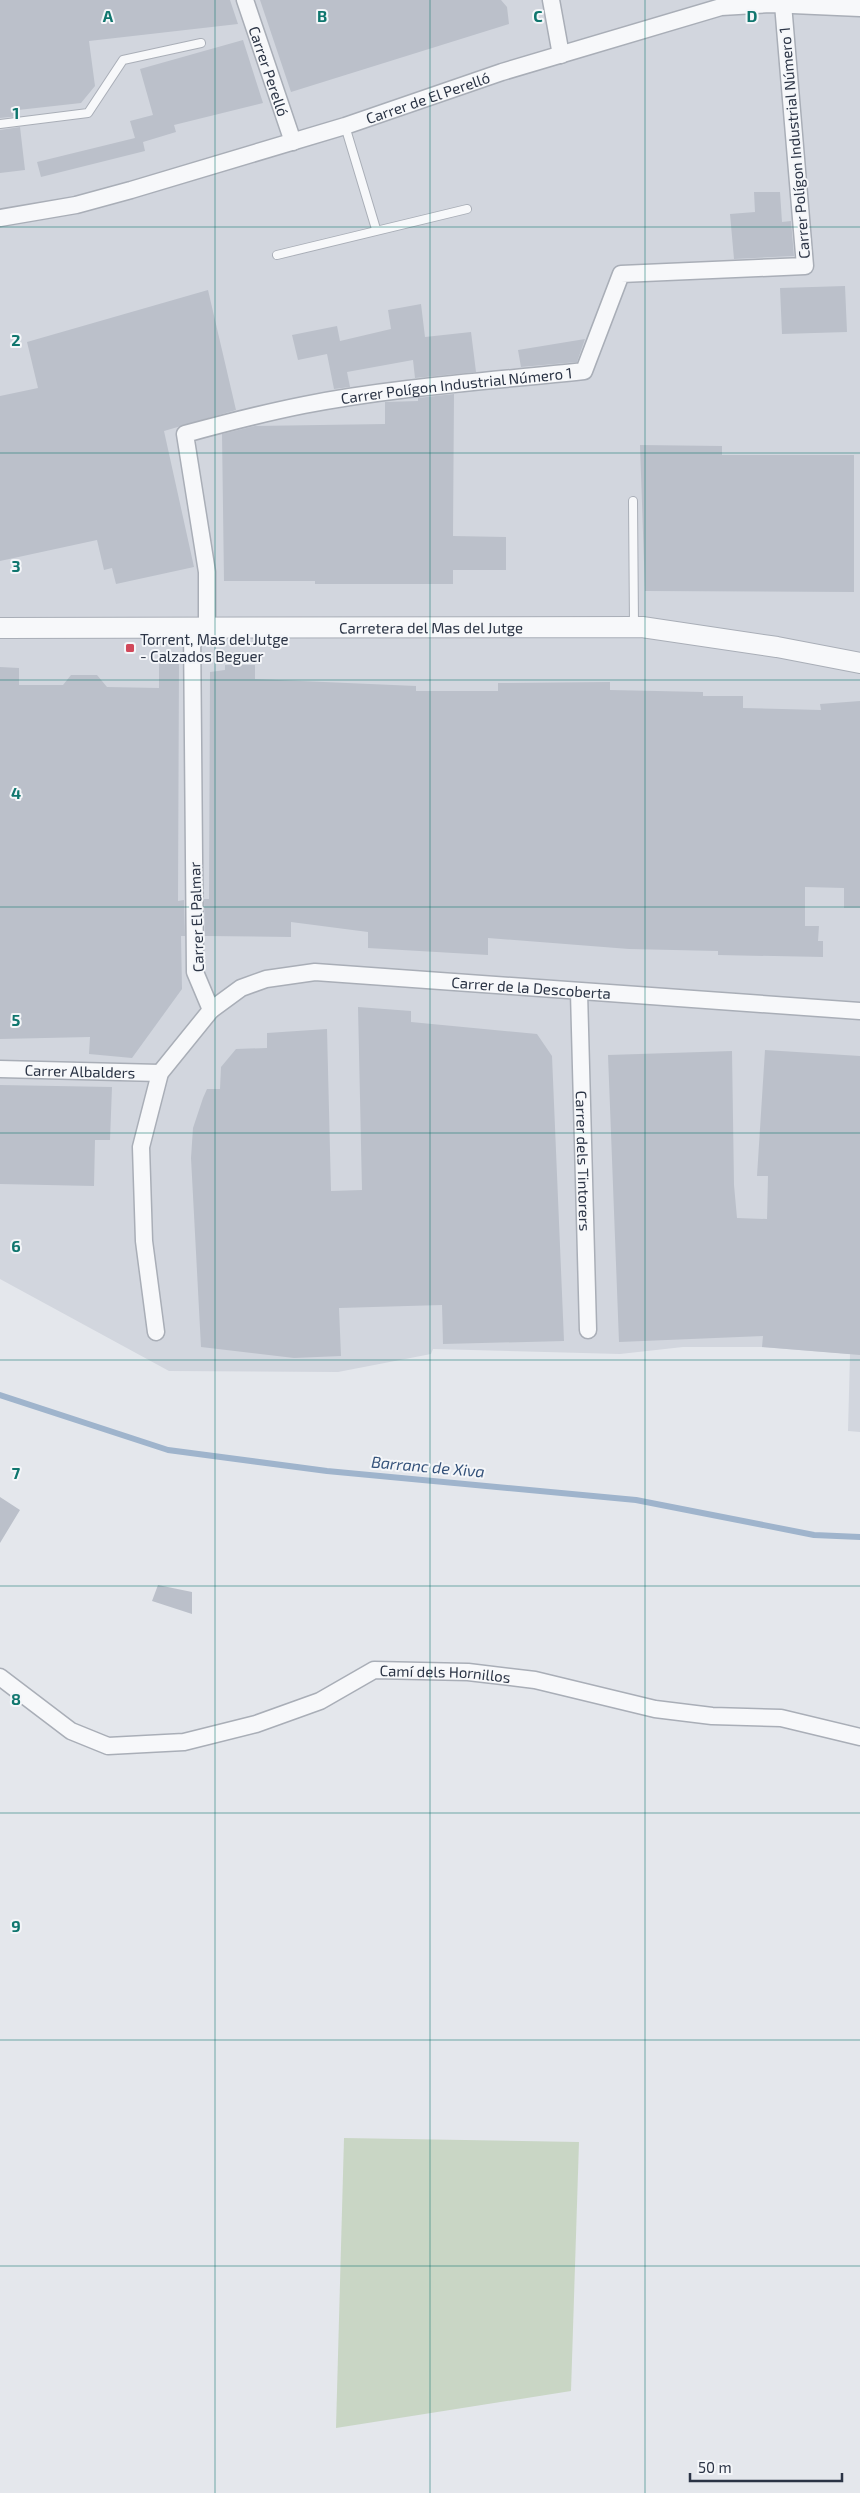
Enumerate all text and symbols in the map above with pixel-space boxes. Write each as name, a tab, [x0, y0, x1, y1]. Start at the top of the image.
text: A	[103, 6, 114, 25]
text: B	[317, 6, 327, 25]
text: C	[533, 6, 543, 25]
text: D	[747, 6, 758, 25]
street label: Carrer Perelló	[245, 24, 293, 118]
street label: Carrer Polígon Industrial Número 1	[775, 26, 813, 260]
street label: Carrer de El Perelló	[363, 68, 492, 127]
text: 1	[13, 103, 19, 122]
text: 2	[11, 330, 21, 349]
street label: Carrer Polígon Industrial Número 1	[339, 363, 573, 407]
text: 3	[11, 556, 21, 575]
street label: Carretera del Mas del Jutge	[339, 618, 523, 636]
place label: Torrent, Mas del Jutge - Calzados Beguer	[140, 630, 289, 665]
marker: Torrent, Mas del Jutge - Calzados Beguer	[124, 642, 136, 654]
text: 4	[11, 783, 21, 802]
street label: Carrer El Palmar	[185, 862, 207, 972]
street label: Carrer de la Descoberta	[451, 973, 612, 1002]
text: 5	[12, 1010, 21, 1029]
street label: Carrer Albalders	[24, 1061, 136, 1081]
street label: Carrer dels Tintorers	[573, 1090, 594, 1231]
text: 6	[11, 1236, 21, 1255]
water label: Barranc de Xiva	[370, 1452, 486, 1480]
text: 7	[12, 1463, 21, 1482]
street label: Camí dels Hornillos	[379, 1661, 512, 1686]
text: 8	[11, 1689, 21, 1708]
text: 9	[11, 1916, 21, 1935]
scale bar	[690, 2450, 842, 2482]
text: 50 m	[698, 2458, 732, 2476]

